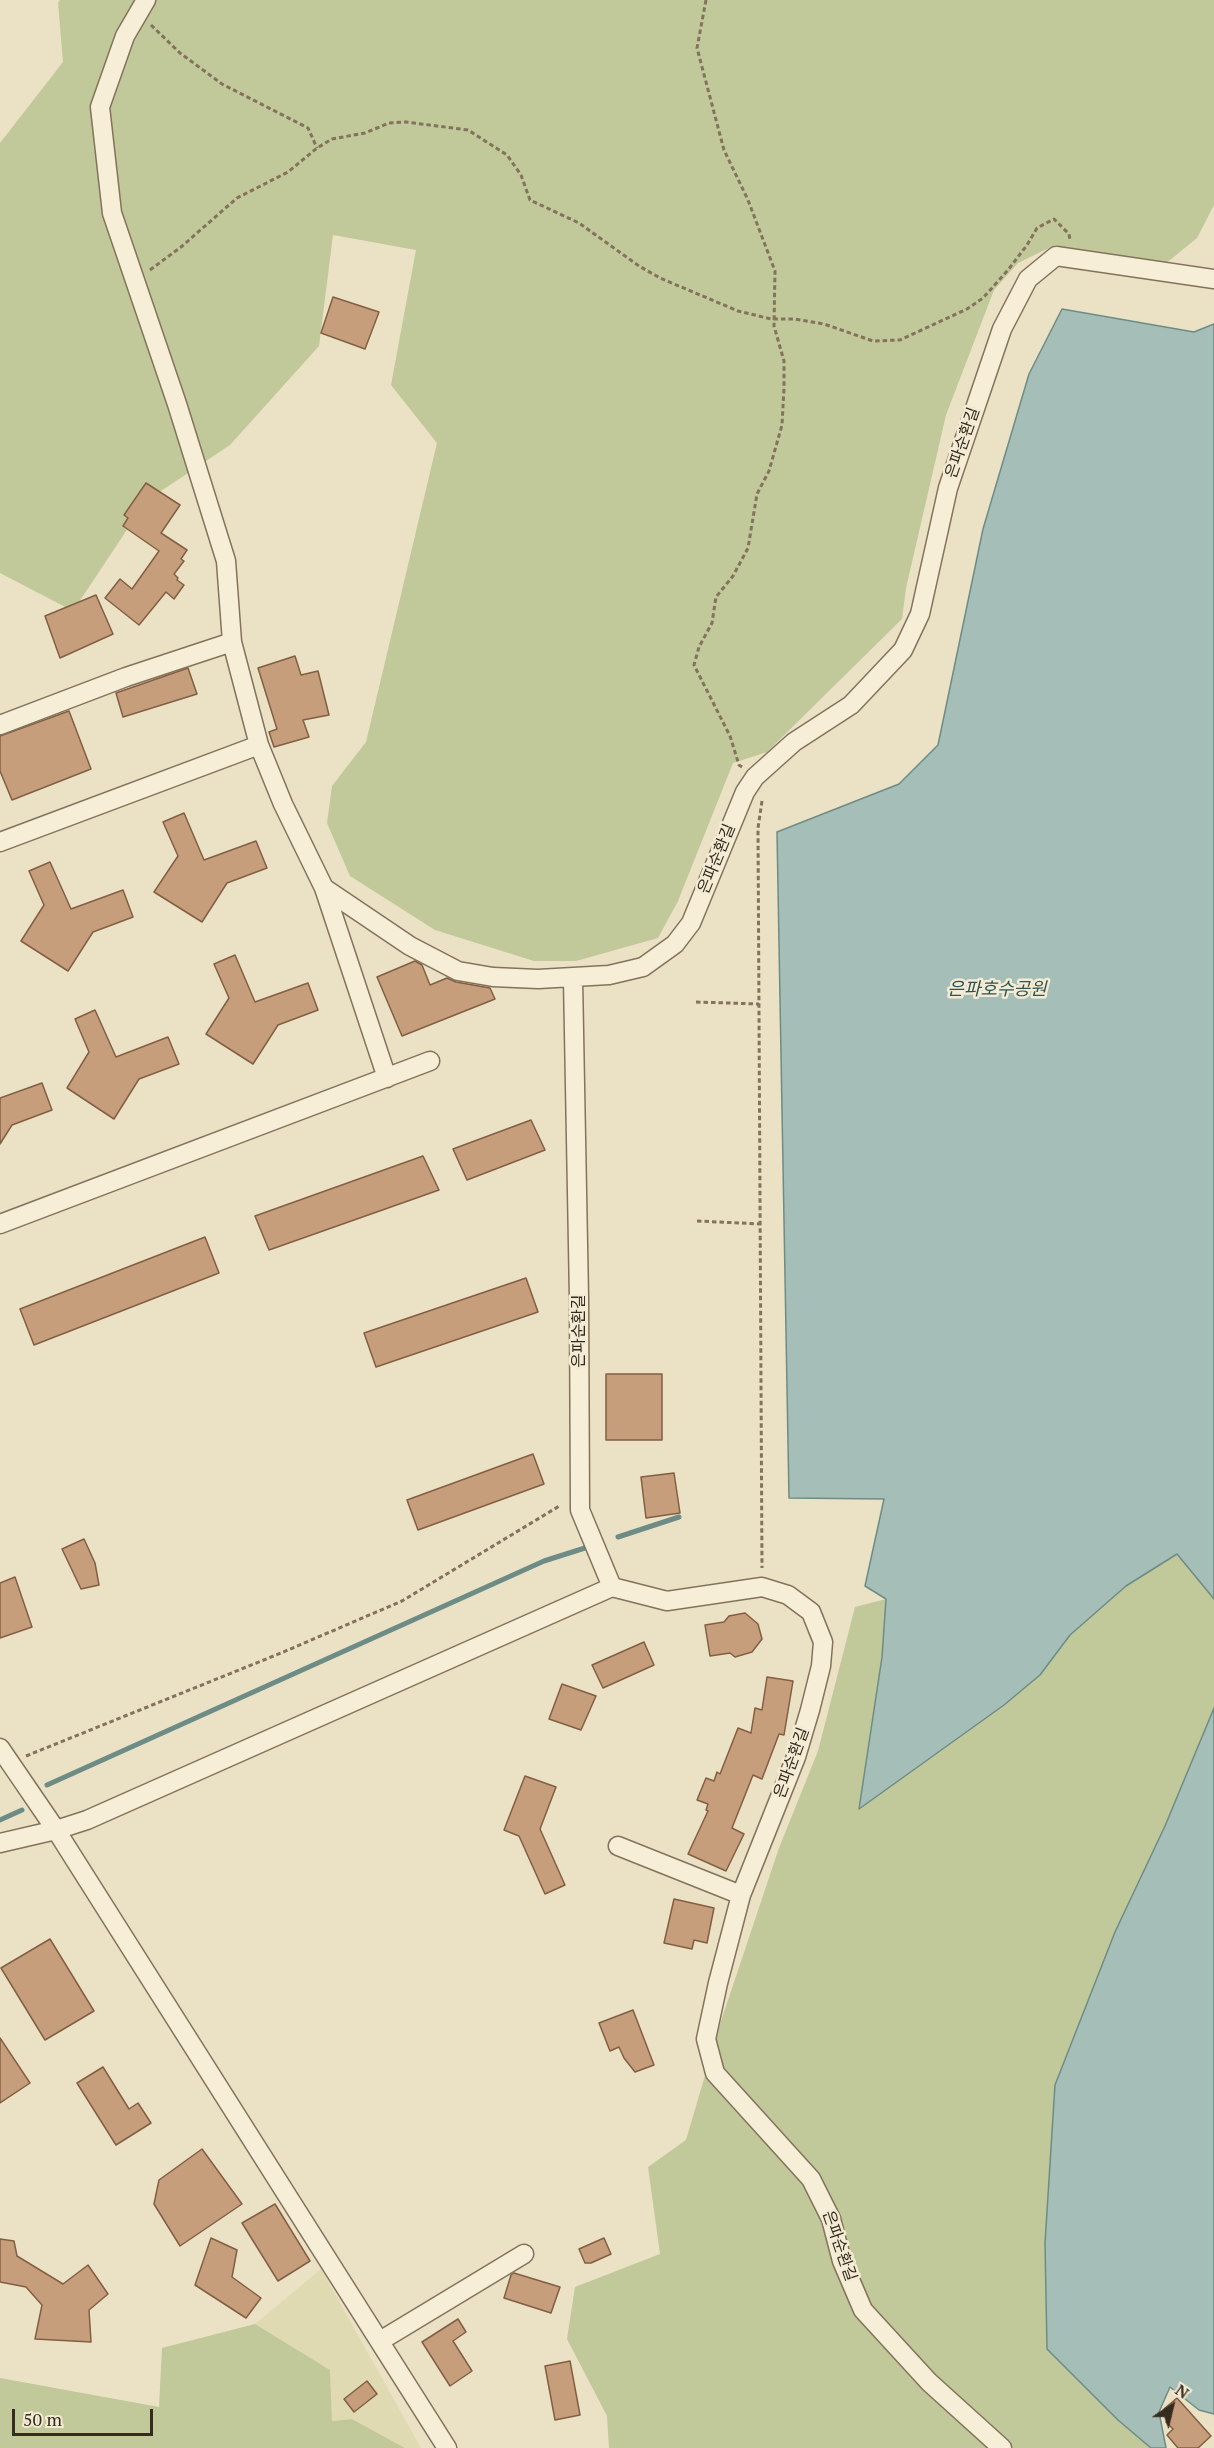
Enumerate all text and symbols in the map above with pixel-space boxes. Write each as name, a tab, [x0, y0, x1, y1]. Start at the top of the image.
street label: 은파순환길	[942, 405, 984, 481]
street label: 은파순환길	[694, 821, 740, 897]
water label: 은파호수공원	[947, 979, 1047, 1001]
street label: 은파순환길	[569, 1294, 589, 1368]
street label: 은파순환길	[770, 1725, 814, 1801]
street label: 은파순환길	[818, 2208, 860, 2284]
north arrow	[1142, 2376, 1202, 2436]
text: N	[1171, 2379, 1194, 2404]
scale bar	[15, 2397, 156, 2435]
text: 50 m	[23, 2407, 62, 2431]

